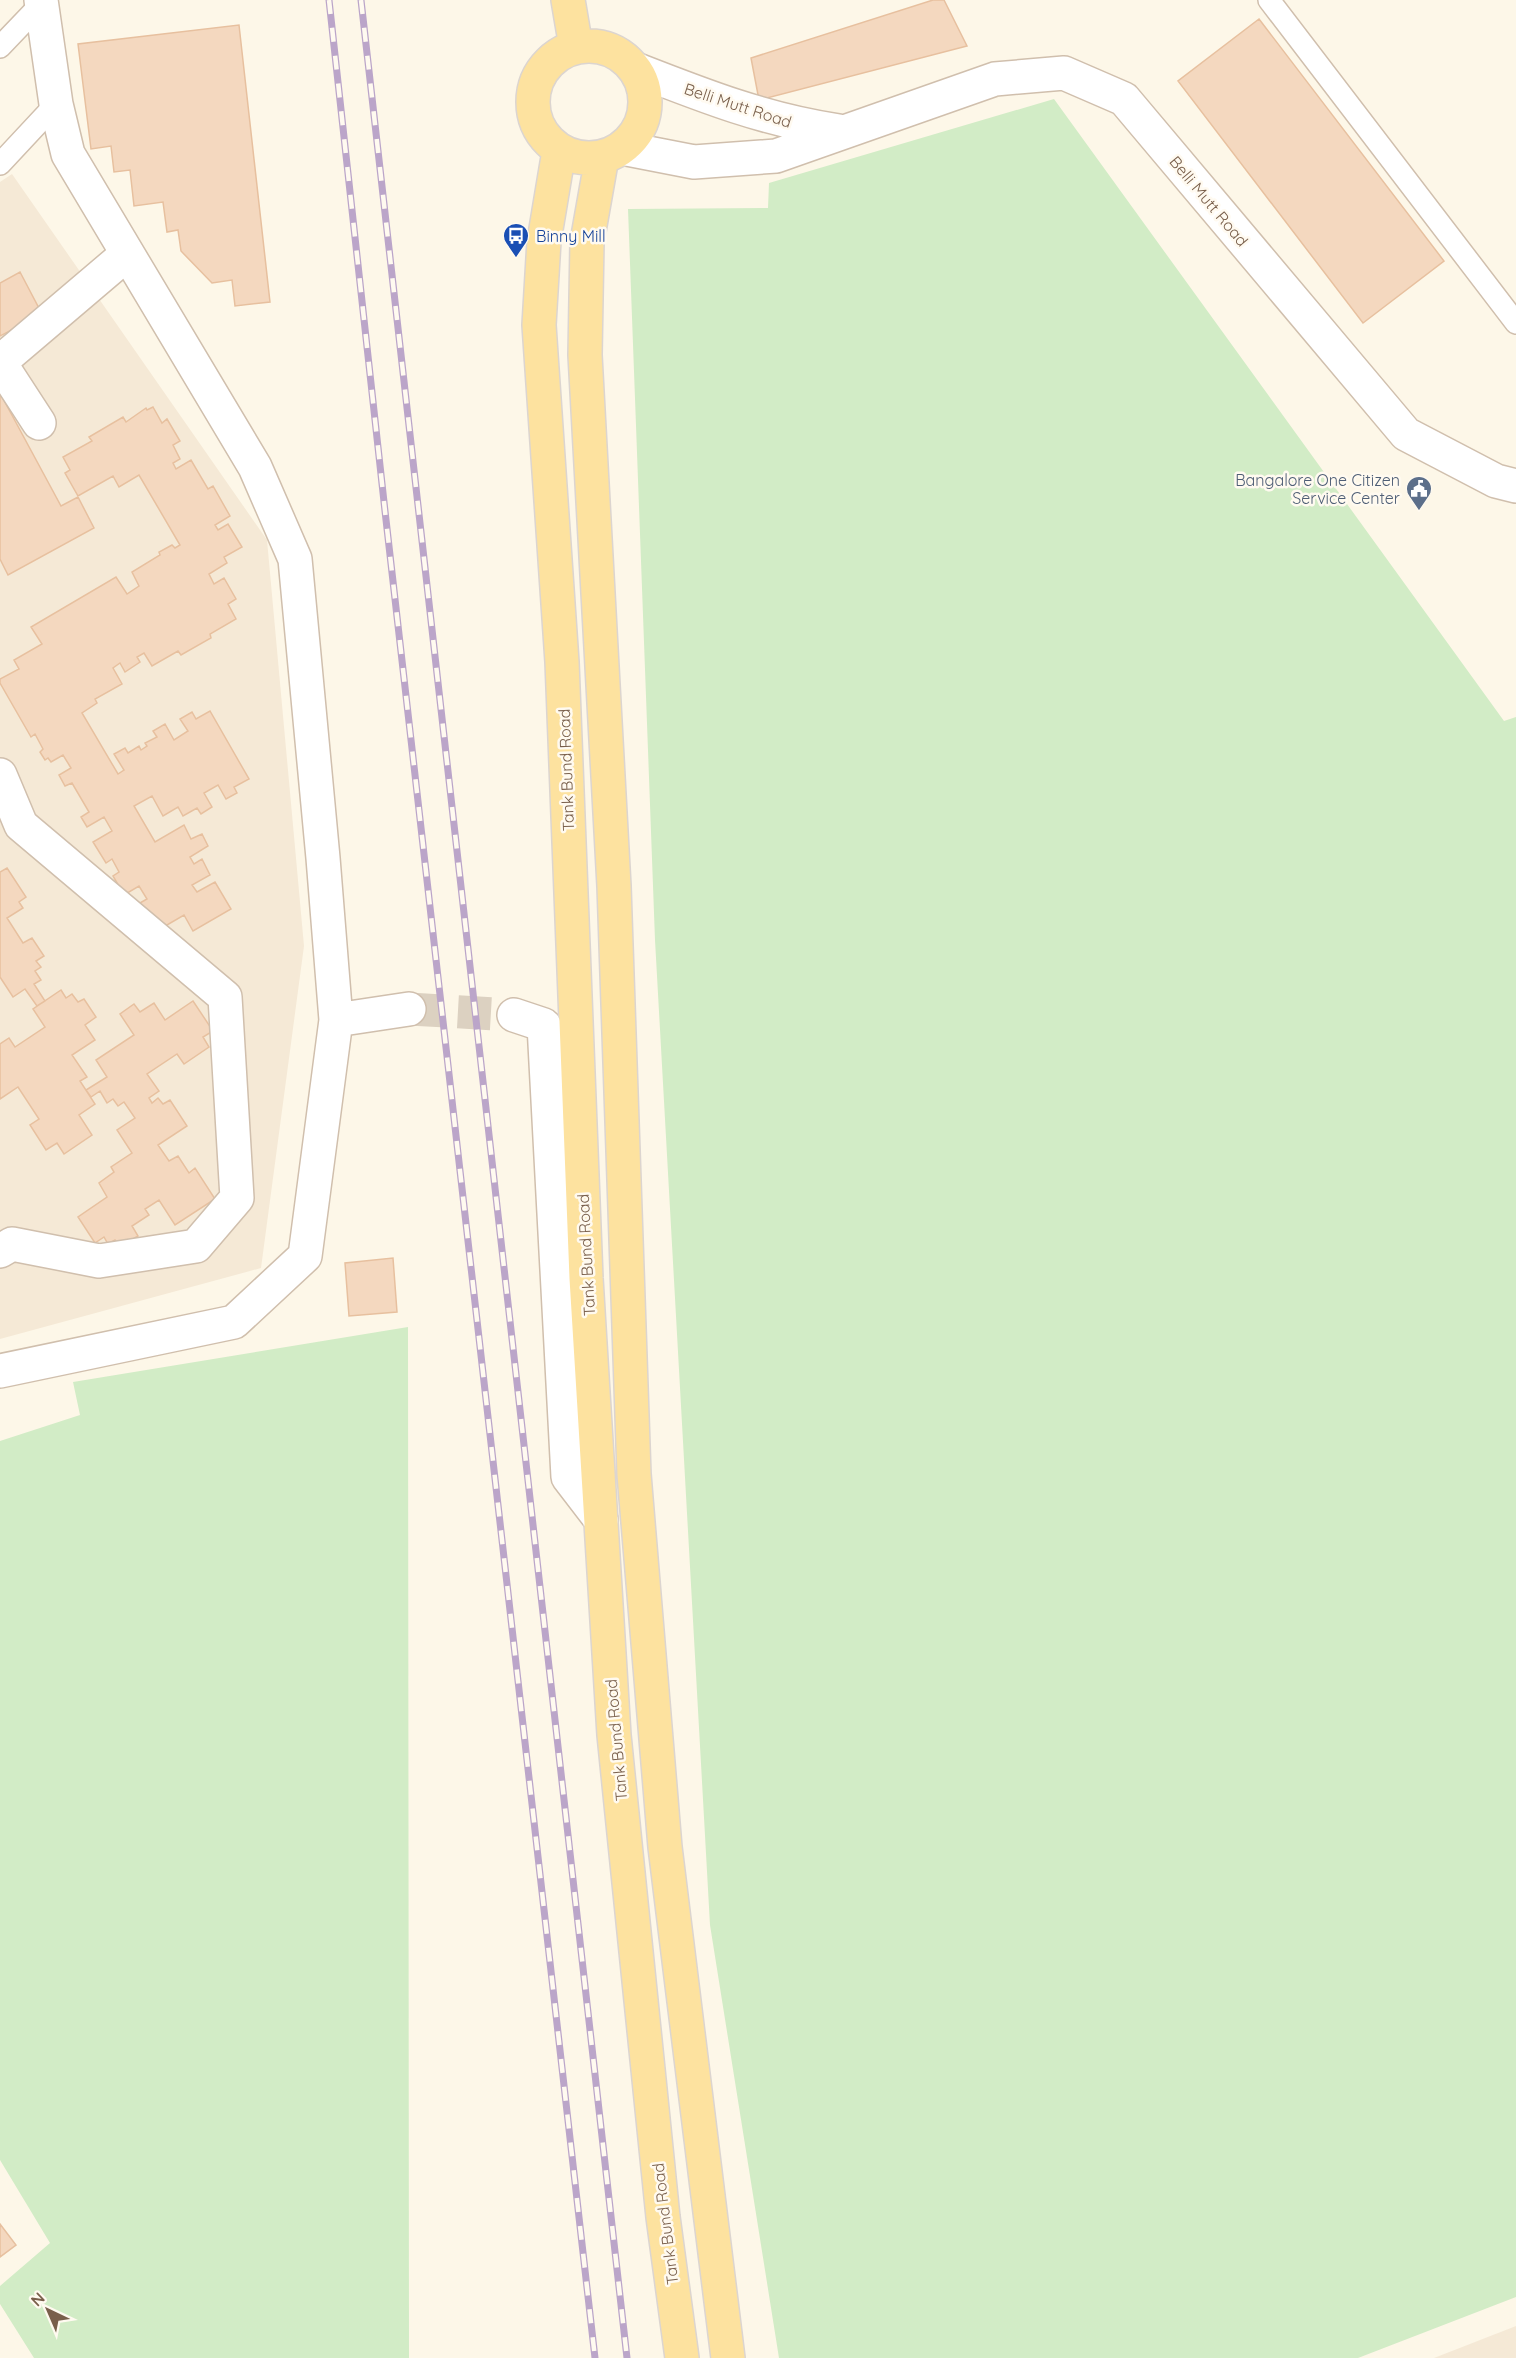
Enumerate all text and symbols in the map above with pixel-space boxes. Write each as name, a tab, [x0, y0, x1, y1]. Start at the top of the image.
street label: Belli Mutt Road	[682, 78, 794, 132]
street label: Belli Mutt Road	[1165, 152, 1253, 250]
bus stop icon: Binny Mill	[501, 221, 531, 259]
place label: Binny Mill	[536, 226, 606, 246]
place label: Bangalore One Citizen Service Center	[1235, 470, 1400, 508]
public building icon: Bangalore One Citizen Service Center	[1404, 474, 1434, 512]
street label: Tank Bund Road	[554, 708, 578, 832]
street label: Tank Bund Road	[573, 1193, 599, 1317]
street label: Tank Bund Road	[601, 1678, 631, 1802]
street label: Tank Bund Road	[648, 2162, 682, 2286]
north arrow	[18, 2280, 78, 2340]
text: N	[26, 2288, 49, 2310]

